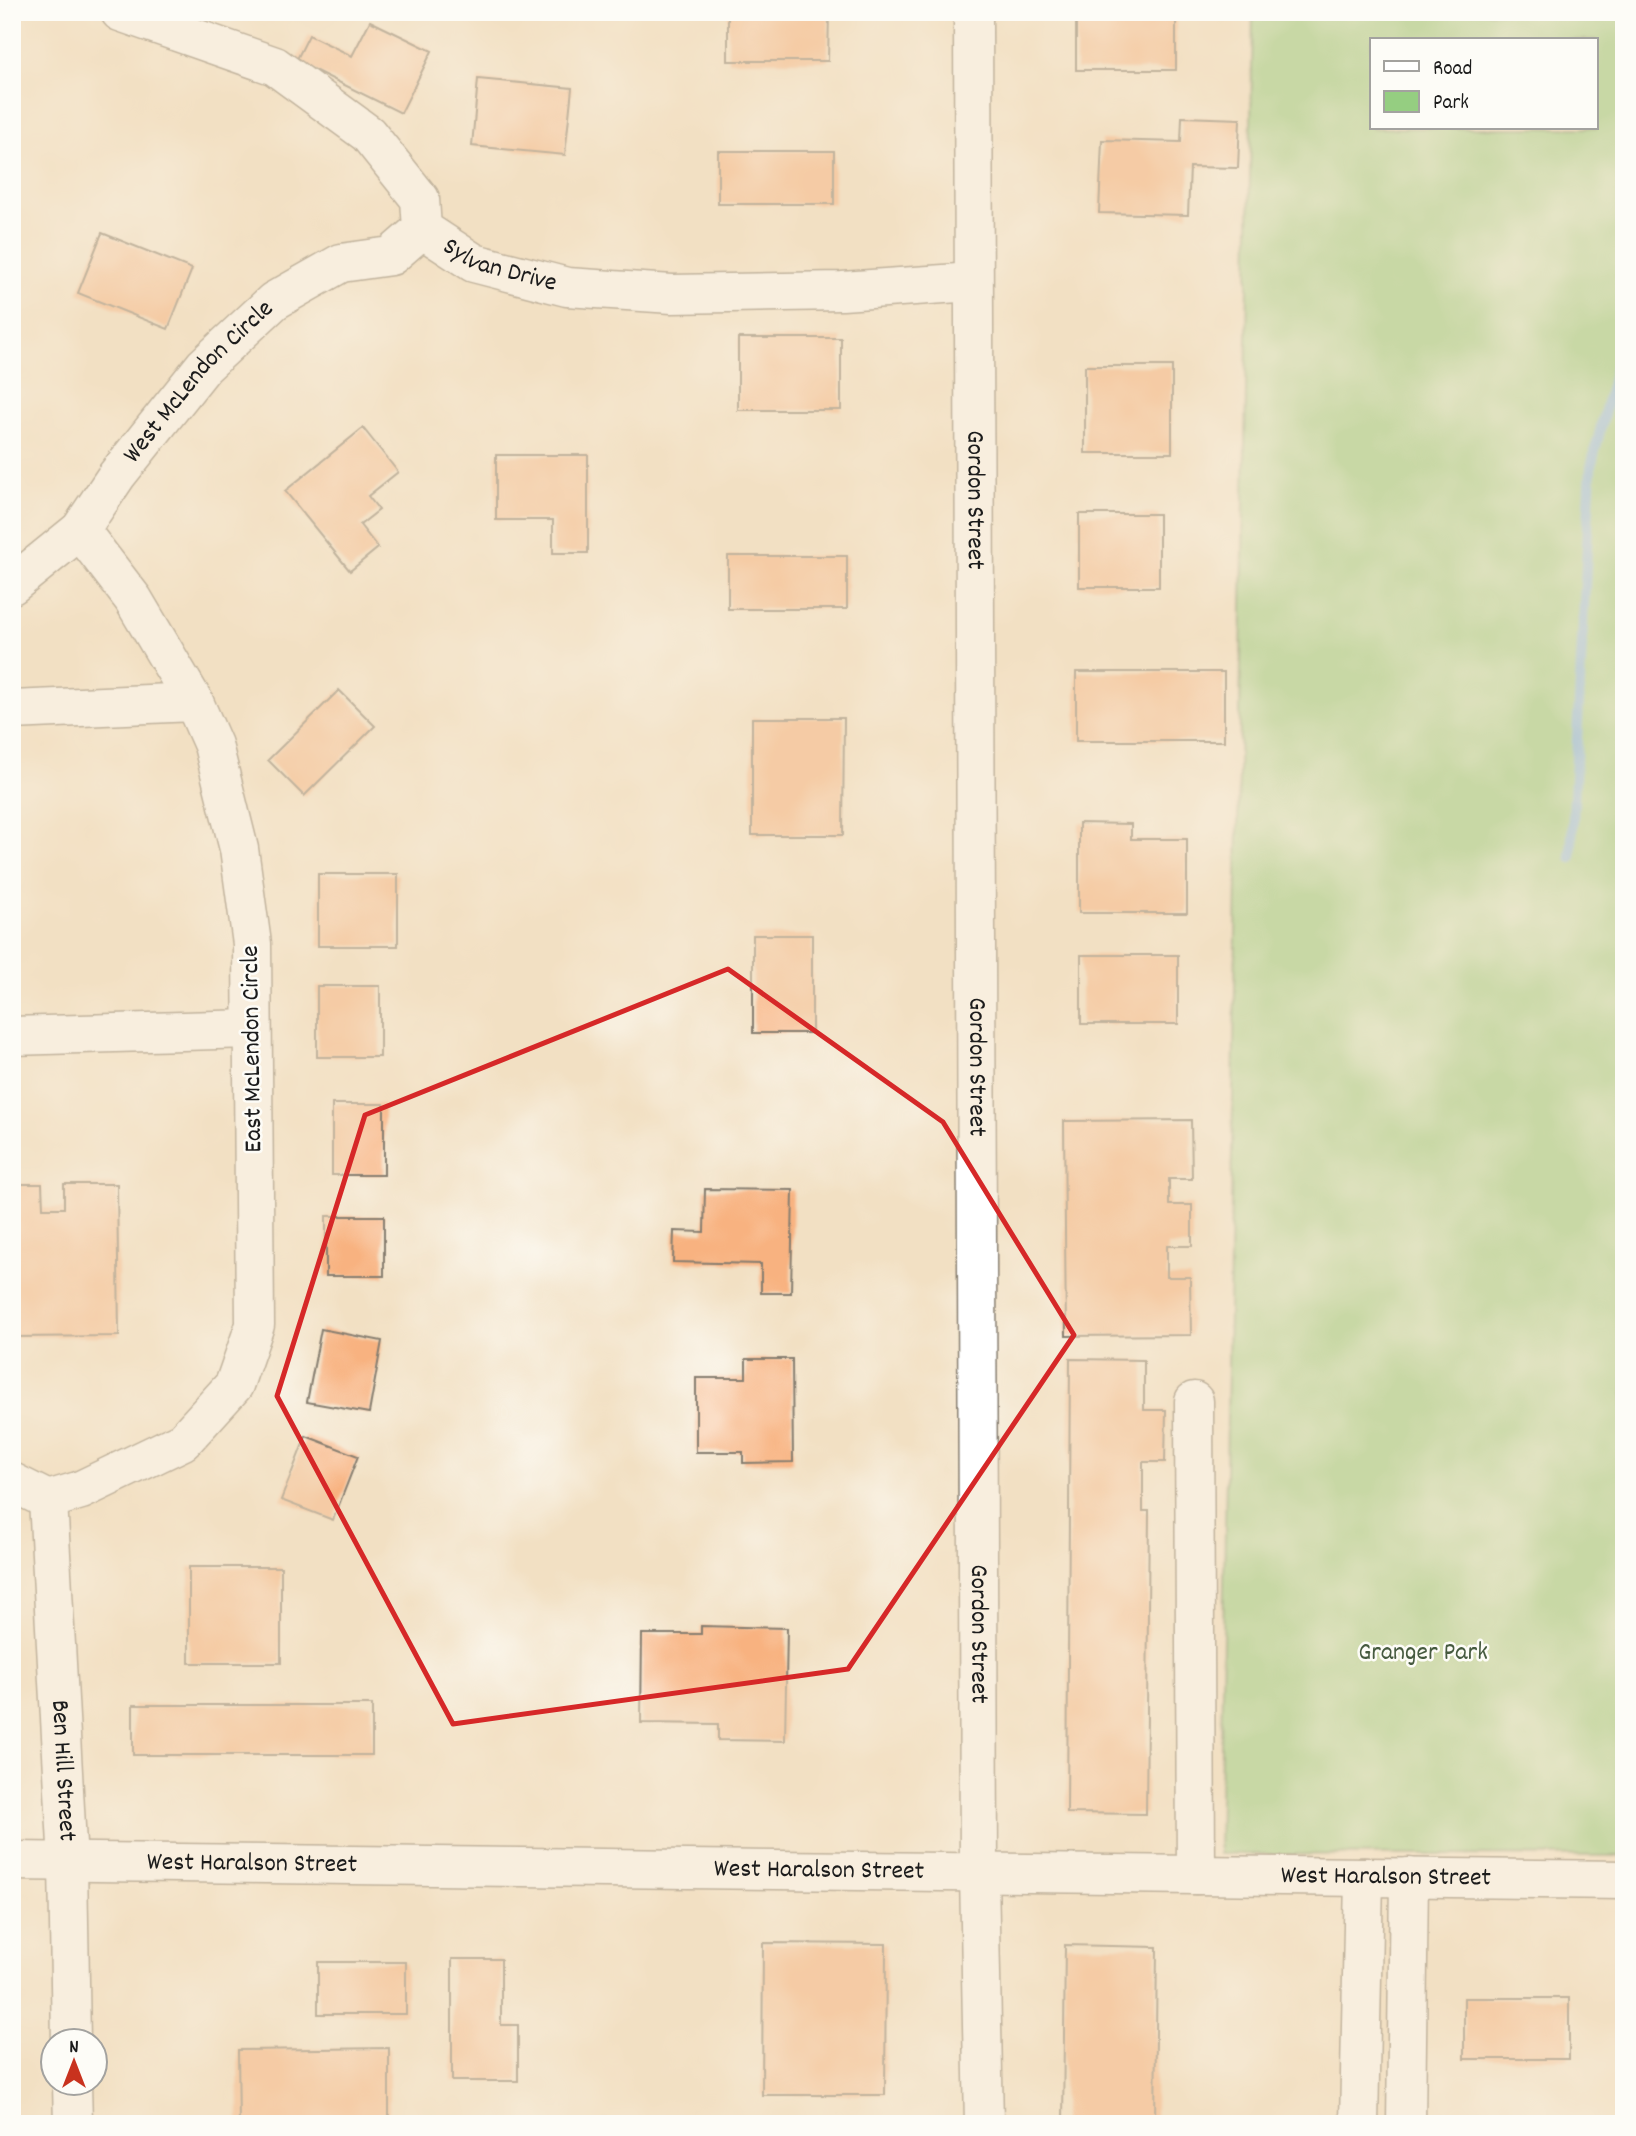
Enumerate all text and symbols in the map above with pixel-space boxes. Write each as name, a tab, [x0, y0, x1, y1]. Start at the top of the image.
legend	[1370, 38, 1598, 130]
text: Road	[1433, 55, 1472, 85]
text: Park	[1433, 89, 1469, 119]
street label: Sylvan Drive	[435, 229, 561, 302]
street label: West McLendon Circle	[115, 291, 282, 471]
street label: Gordon Street	[956, 430, 993, 570]
street label: East McLendon Circle	[233, 945, 273, 1153]
street label: Gordon Street	[958, 997, 995, 1137]
street label: Gordon Street	[960, 1564, 997, 1704]
park label: Granger Park	[1358, 1635, 1488, 1672]
street label: Ben Hill Street	[41, 1699, 85, 1843]
street label: West Haralson Street	[147, 1844, 358, 1884]
street label: West Haralson Street	[714, 1851, 925, 1890]
street label: West Haralson Street	[1281, 1857, 1492, 1897]
north arrow	[38, 2028, 108, 2098]
text: N	[69, 2035, 79, 2062]

